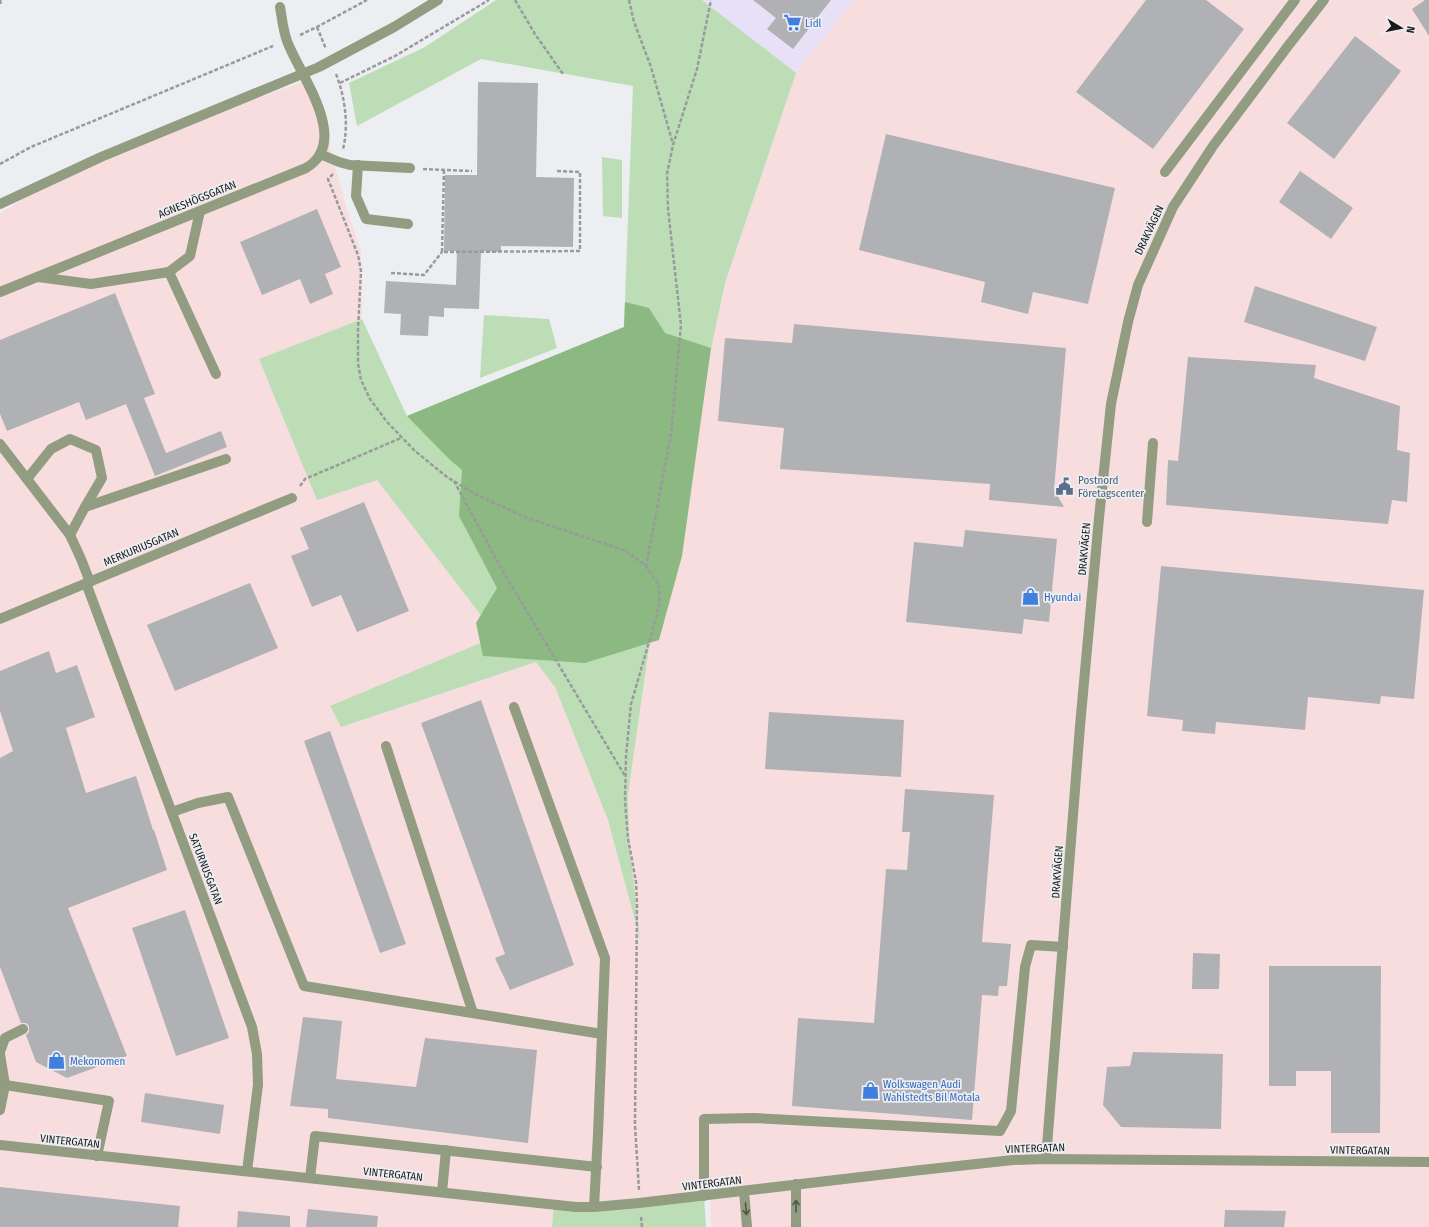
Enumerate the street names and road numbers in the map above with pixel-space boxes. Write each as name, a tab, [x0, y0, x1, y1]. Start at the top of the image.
street label: AGNESHÖGSGATAN	[156, 178, 238, 221]
street label: DRAKVÄGEN	[1132, 203, 1167, 257]
street label: DRAKVÄGEN	[1076, 522, 1093, 576]
street label: MERKURIUSGATAN	[102, 526, 181, 569]
street label: SATURNUSGATAN	[186, 832, 225, 907]
street label: DRAKVÄGEN	[1049, 845, 1066, 899]
street label: VINTERGATAN	[40, 1132, 100, 1151]
street label: VINTERGATAN	[1005, 1141, 1065, 1156]
street label: VINTERGATAN	[1330, 1143, 1390, 1158]
street label: VINTERGATAN	[363, 1165, 423, 1184]
street label: VINTERGATAN	[682, 1173, 743, 1194]

